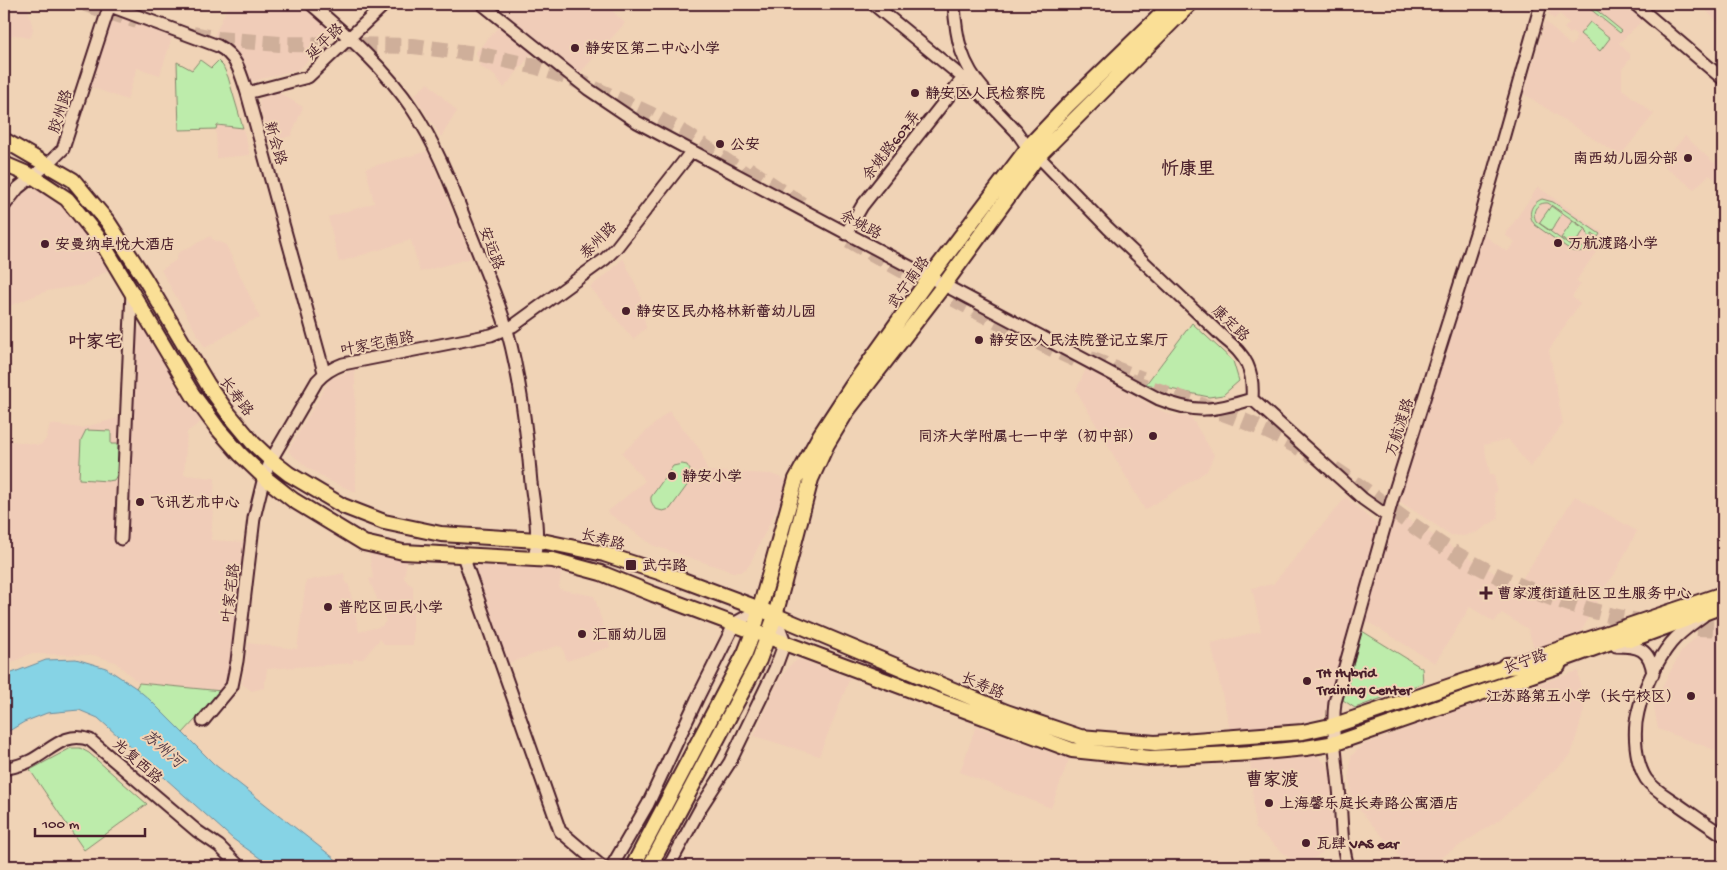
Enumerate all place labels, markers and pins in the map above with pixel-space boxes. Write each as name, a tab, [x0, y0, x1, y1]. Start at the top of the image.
place label: 静安区第二中心小学	[585, 41, 720, 59]
marker: 静安区第二中心小学	[569, 42, 581, 54]
place label: 静安区人民检察院	[925, 85, 1045, 104]
marker: 静安区人民检察院	[909, 87, 921, 99]
place label: 公安	[730, 137, 760, 155]
marker: 公安	[714, 138, 726, 150]
place label: 南西幼儿园分部	[1573, 150, 1678, 169]
marker: 南西幼儿园分部	[1682, 152, 1694, 164]
place label: 万航渡路小学	[1568, 235, 1658, 254]
place label: 安曼纳卓悦大酒店	[55, 236, 175, 255]
marker: 万航渡路小学	[1552, 237, 1564, 249]
marker: 安曼纳卓悦大酒店	[39, 238, 51, 250]
place label: 静安区民办格林新蕾幼儿园	[636, 303, 816, 322]
marker: 静安区民办格林新蕾幼儿园	[620, 305, 632, 317]
place label: 静安区人民法院登记立案厅	[989, 332, 1169, 351]
marker: 静安区人民法院登记立案厅	[973, 334, 985, 346]
place label: 同济大学附属七一中学（初中部）	[918, 429, 1143, 447]
marker: 同济大学附属七一中学（初中部）	[1147, 430, 1159, 442]
place label: 静安小学	[682, 469, 742, 487]
marker: 静安小学	[666, 470, 678, 482]
place label: 飞讯艺术中心	[150, 495, 240, 513]
marker: 飞讯艺术中心	[134, 496, 146, 508]
marker: 武宁路	[624, 558, 638, 572]
place label: 武宁路	[642, 558, 687, 576]
marker: 曹家渡街道社区卫生服务中心	[1479, 586, 1493, 600]
place label: 曹家渡街道社区卫生服务中心	[1497, 586, 1692, 604]
place label: 普陀区回民小学	[338, 600, 443, 618]
marker: 普陀区回民小学	[322, 601, 334, 613]
place label: 汇丽幼儿园	[592, 627, 667, 645]
marker: 汇丽幼儿园	[576, 628, 588, 640]
place label: TH Hybrid Training Center	[1316, 665, 1413, 700]
marker: TH Hybrid Training Center	[1301, 675, 1313, 687]
place label: 江苏路第五小学（长宁校区）	[1486, 689, 1681, 707]
marker: 江苏路第五小学（长宁校区）	[1685, 690, 1697, 702]
place label: 上海馨乐庭长寿路公寓酒店	[1279, 795, 1459, 814]
marker: 上海馨乐庭长寿路公寓酒店	[1263, 797, 1275, 809]
place label: 瓦肆 VAS ear	[1316, 836, 1400, 854]
marker: 瓦肆 VAS ear	[1300, 837, 1312, 849]

